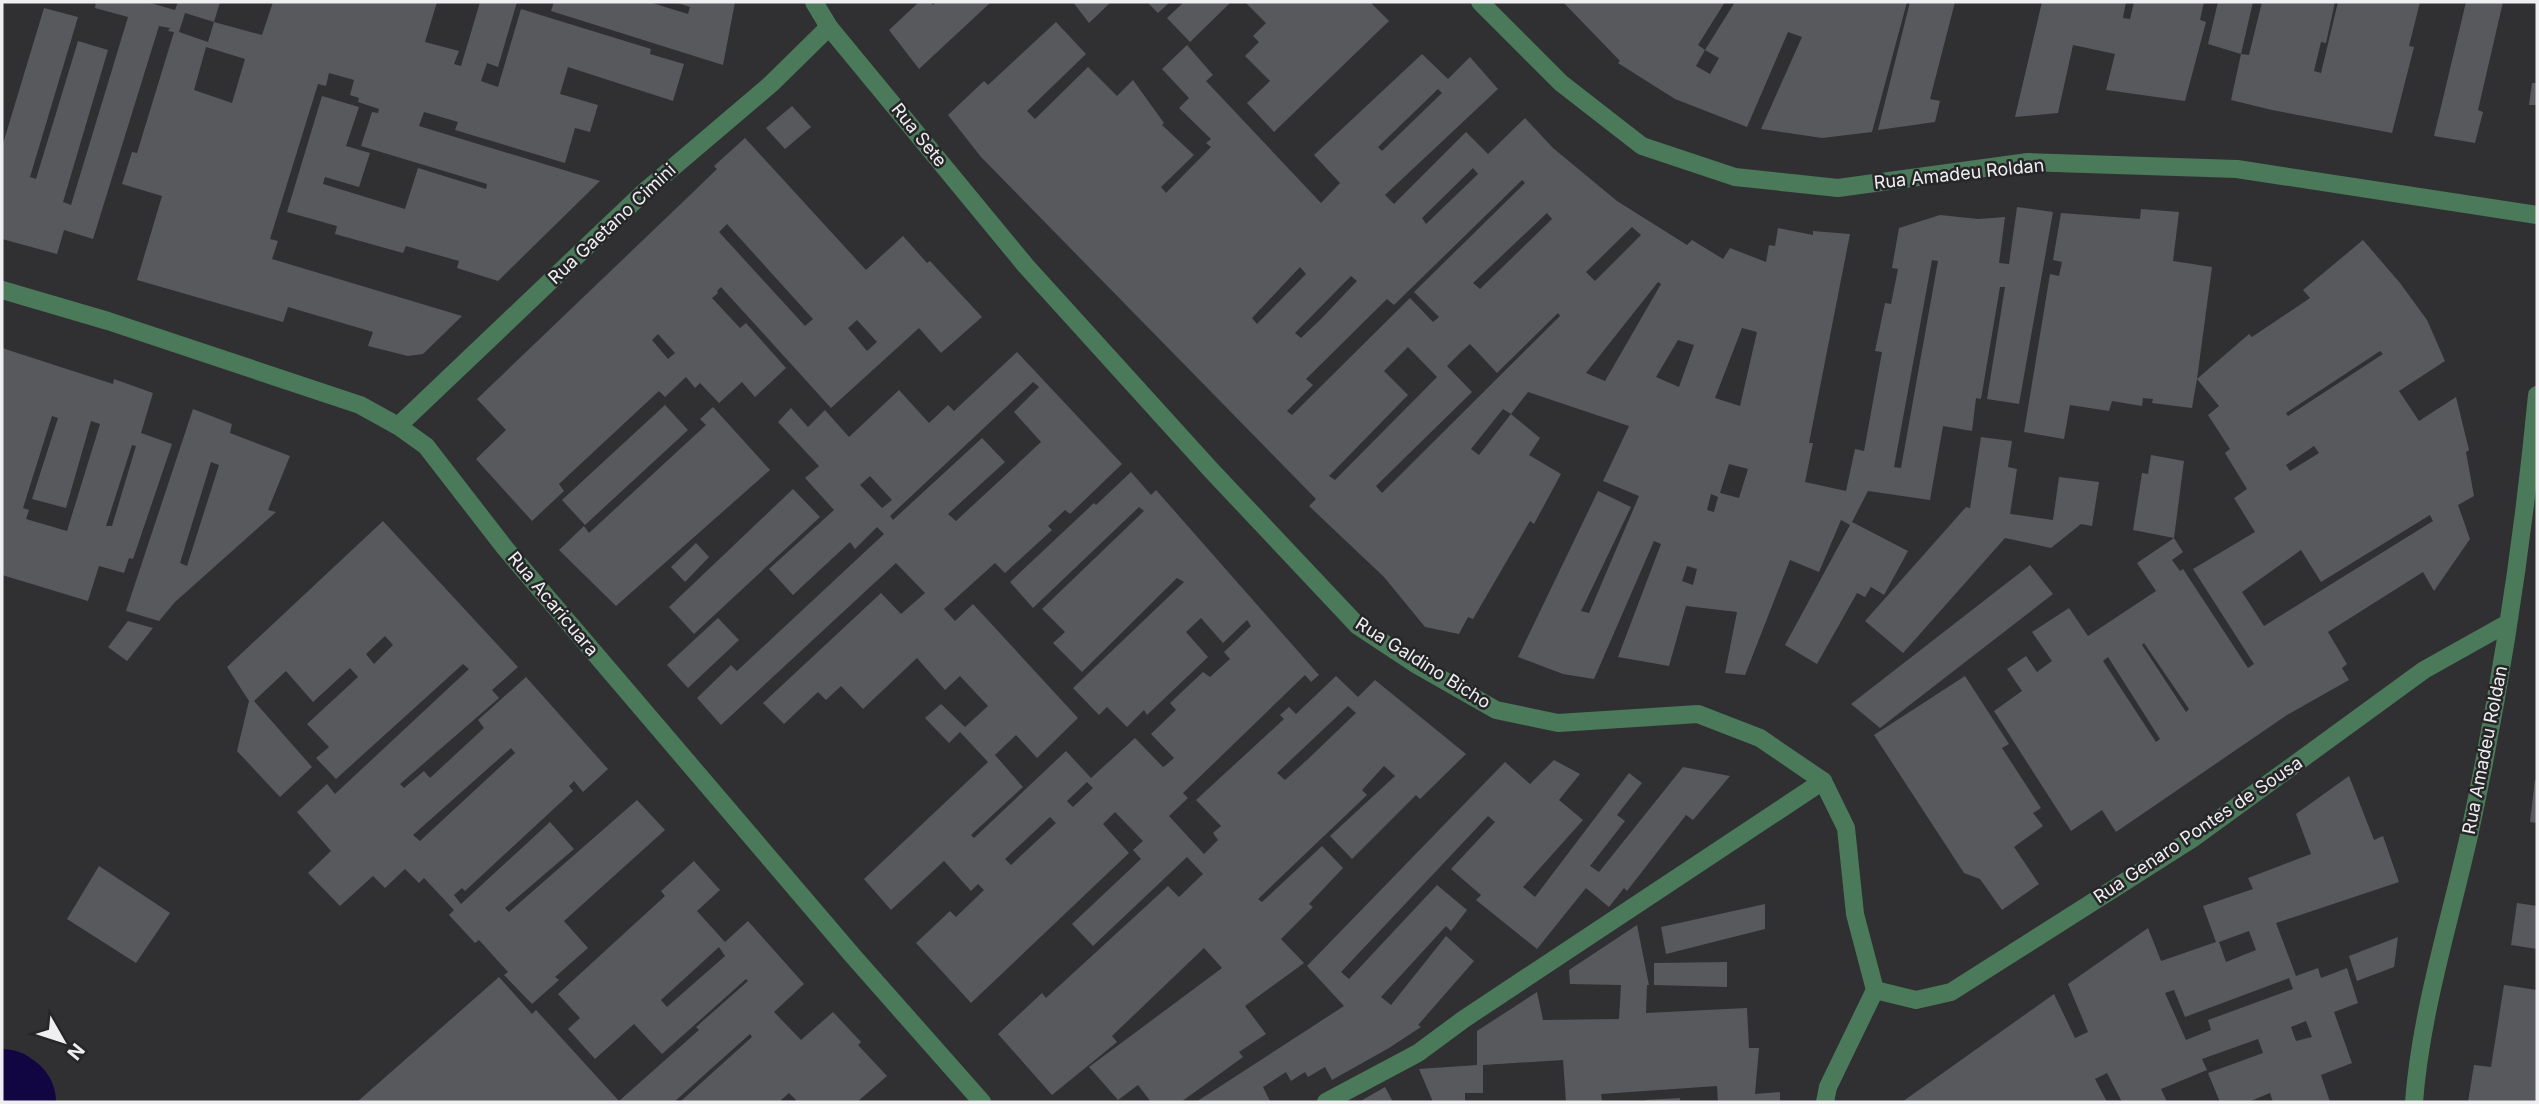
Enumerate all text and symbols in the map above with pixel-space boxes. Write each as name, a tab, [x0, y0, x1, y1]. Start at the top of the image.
street label: Rua Sete	[887, 99, 951, 171]
street label: Rua Amadeu Roldan	[1873, 154, 2045, 193]
street label: Rua Gaetano Cimini	[544, 159, 680, 288]
street label: Rua Acaricuara	[504, 547, 603, 660]
street label: Rua Galdino Bicho	[1352, 613, 1495, 713]
street label: Rua Amadeu Roldan	[2458, 664, 2511, 836]
street label: Rua Genaro Pontes de Sousa	[2089, 752, 2306, 907]
north arrow	[28, 1006, 98, 1076]
text: N	[62, 1039, 89, 1064]

